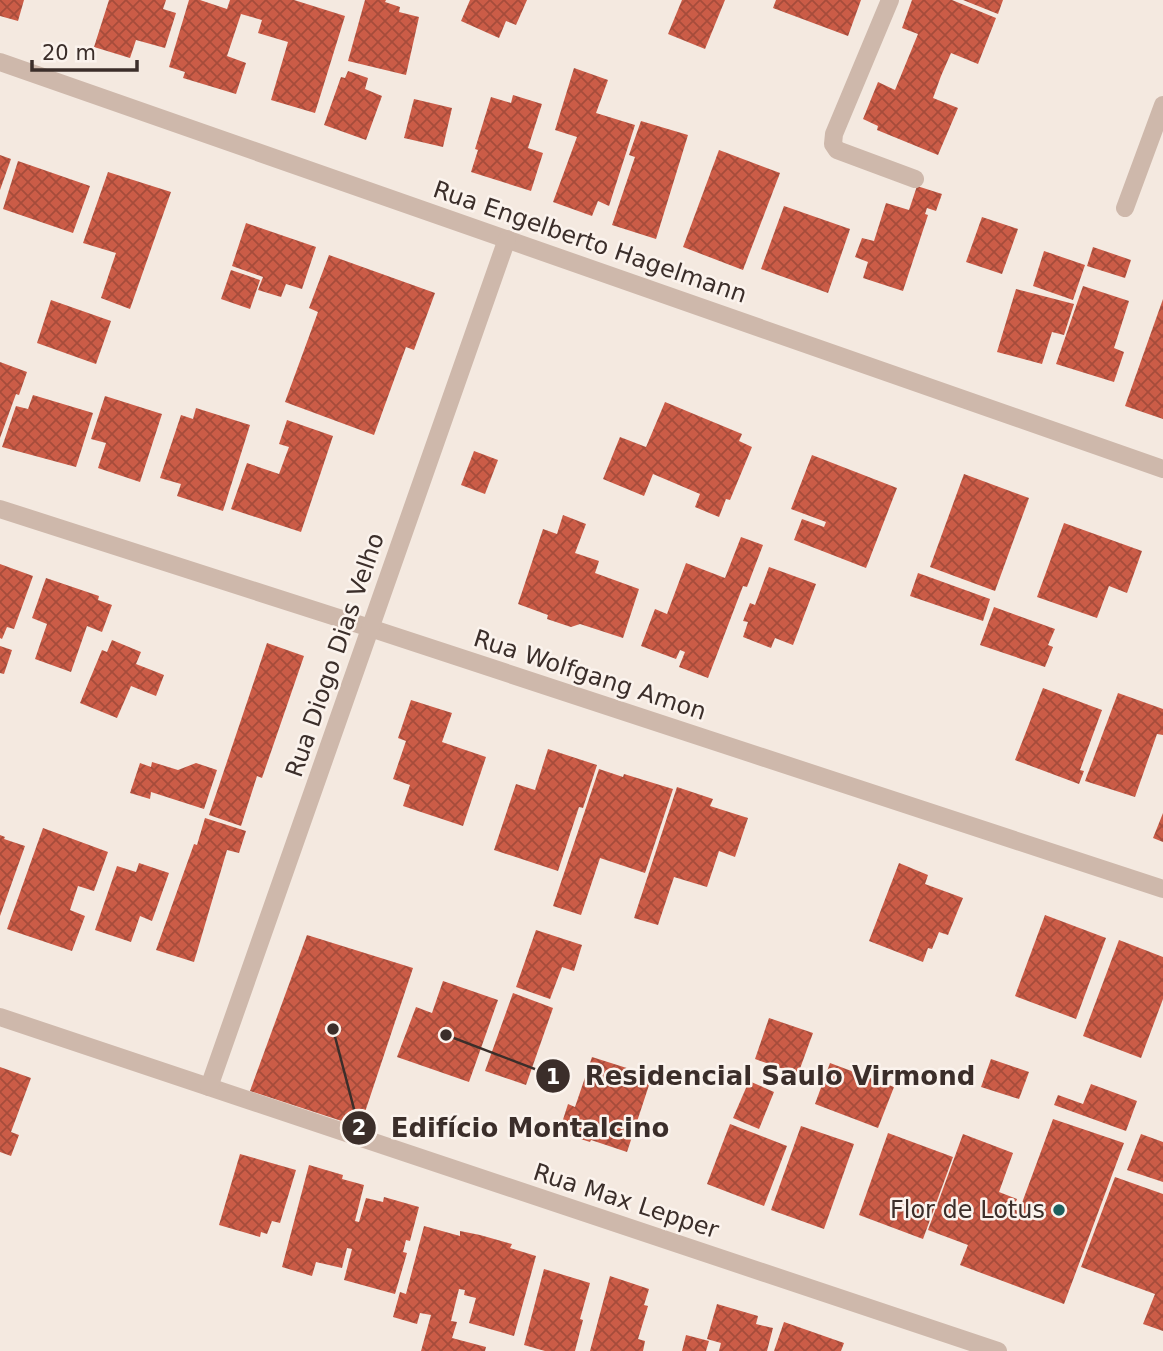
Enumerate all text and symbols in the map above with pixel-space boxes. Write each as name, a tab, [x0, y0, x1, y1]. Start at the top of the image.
scale bar	[32, 28, 136, 72]
text: 20 m	[42, 41, 96, 65]
street label: Rua Engelberto Hagelmann	[430, 175, 750, 309]
street label: Rua Diogo Dias Velho	[280, 529, 390, 781]
street label: Rua Wolfgang Amon	[470, 624, 710, 726]
callout: Residencial Saulo Virmond	[536, 1053, 990, 1100]
text: Residencial Saulo Virmond	[585, 1061, 975, 1091]
text: 1	[546, 1065, 560, 1089]
callout: Edifício Montalcino	[342, 1104, 683, 1151]
text: Edifício Montalcino	[391, 1113, 669, 1143]
text: 2	[352, 1116, 366, 1140]
street label: Rua Max Lepper	[530, 1158, 722, 1244]
place label: Flor de Lotus	[890, 1196, 1045, 1224]
marker: Flor de Lotus	[1051, 1202, 1067, 1218]

